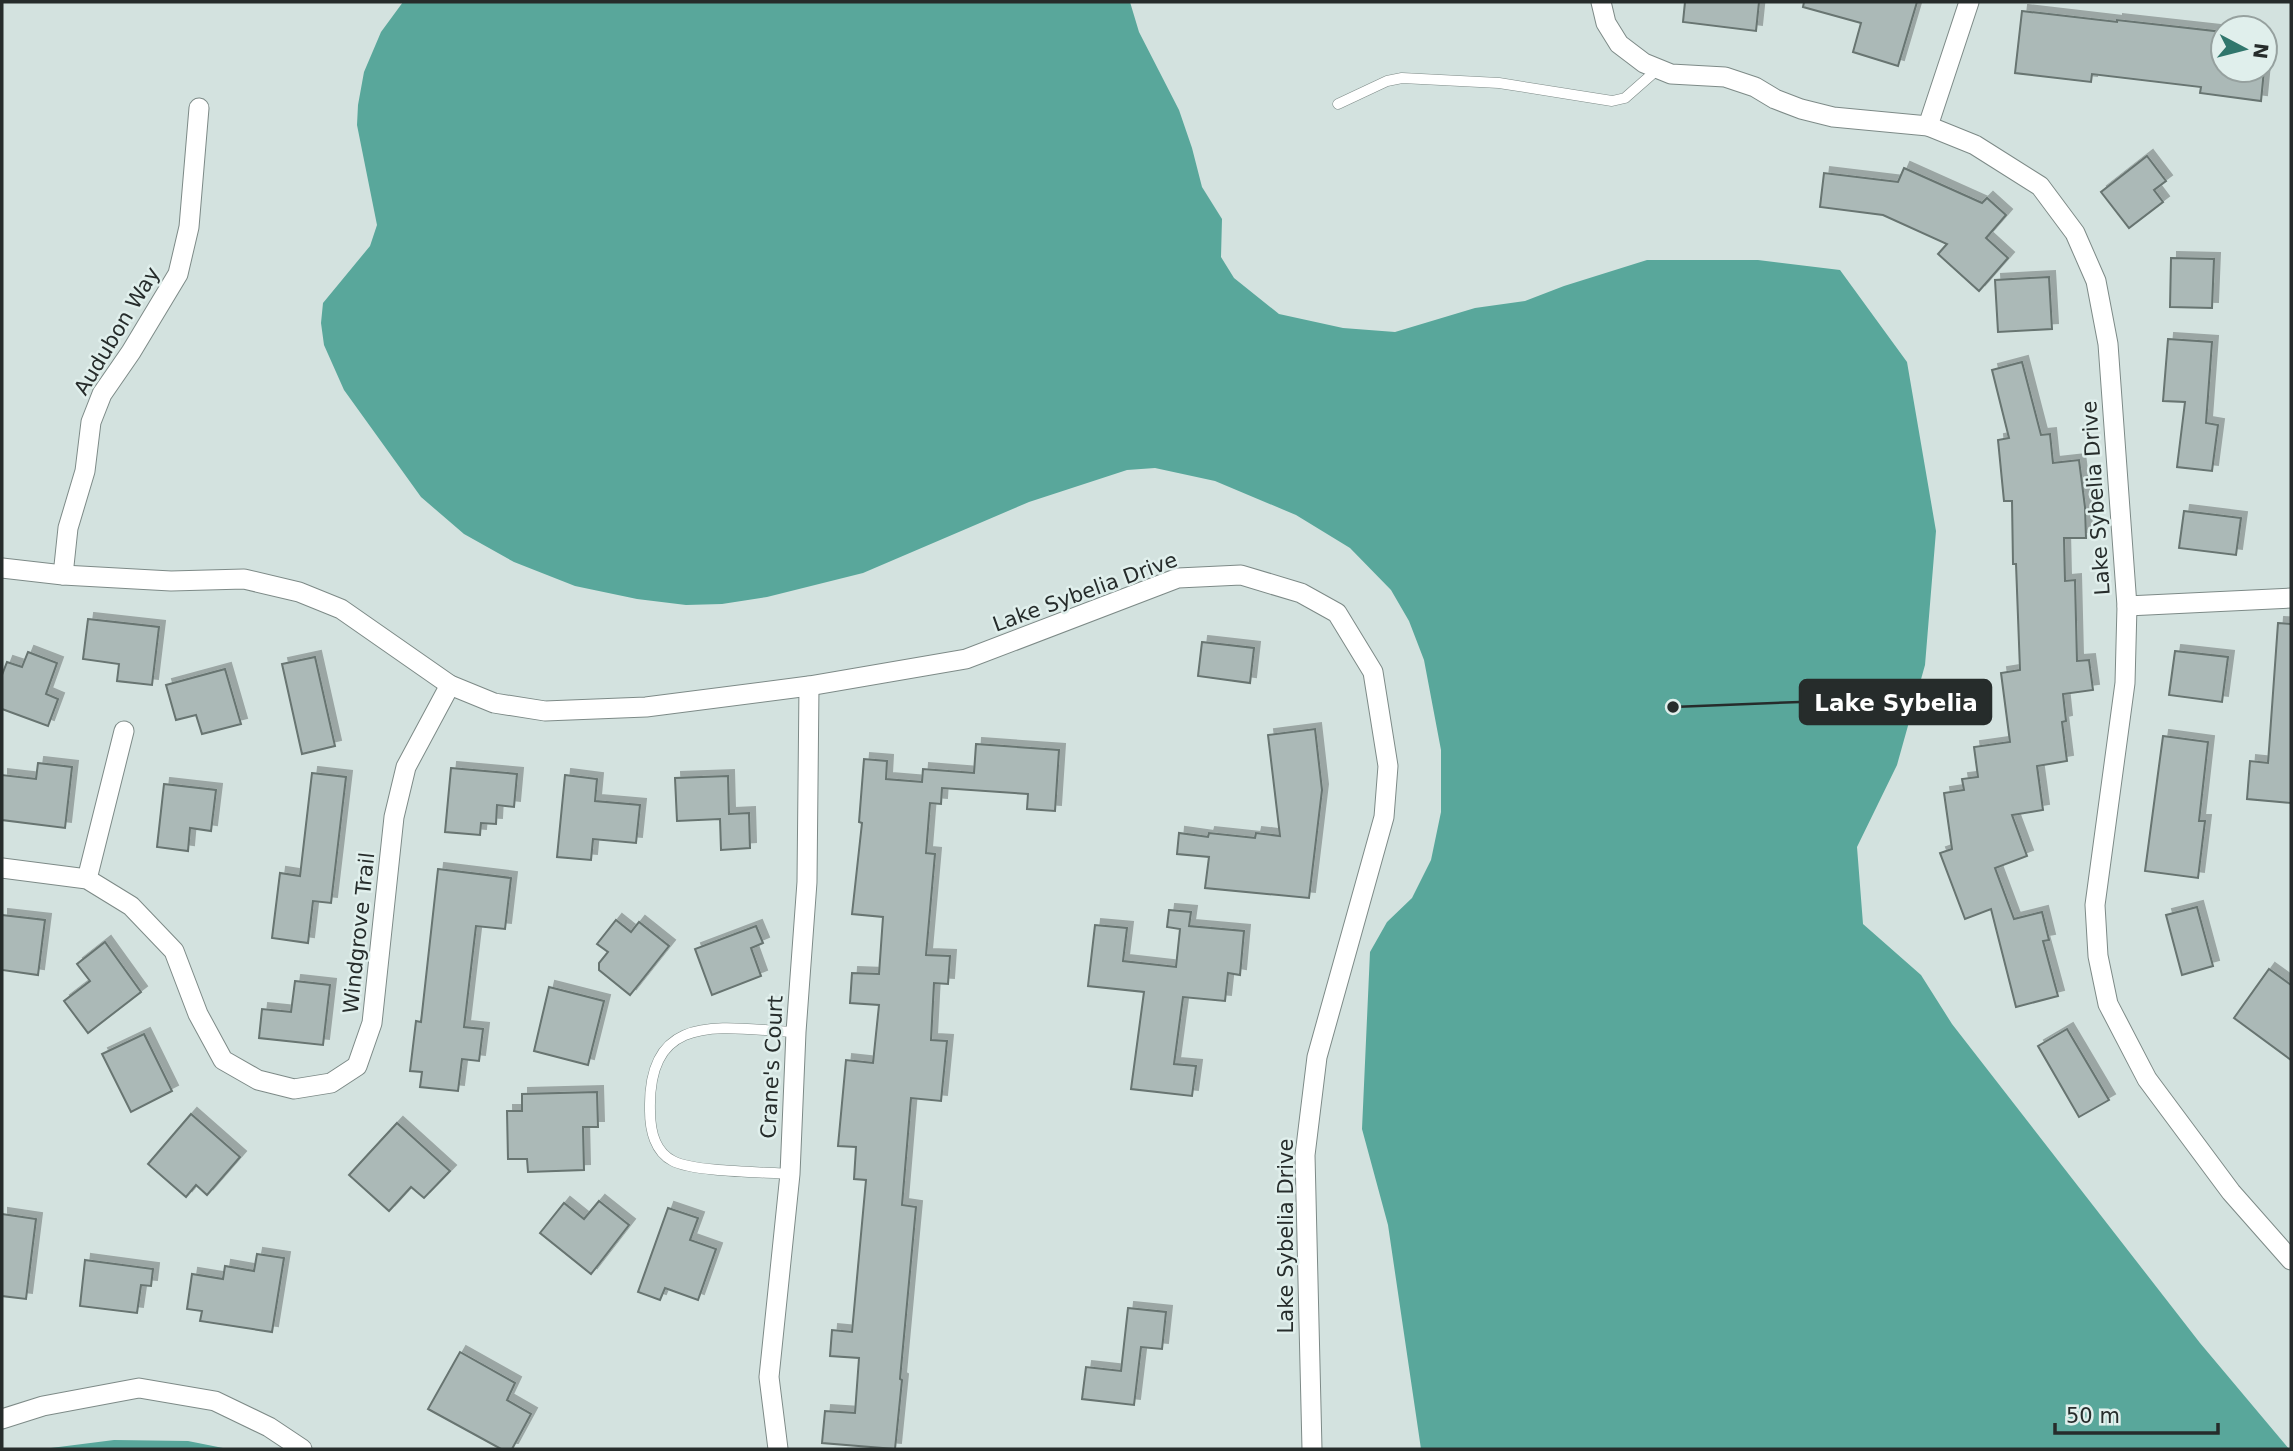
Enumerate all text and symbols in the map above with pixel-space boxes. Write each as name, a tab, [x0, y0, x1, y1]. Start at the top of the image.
north arrow	[2209, 14, 2279, 84]
text: N	[2249, 42, 2273, 60]
street label: Audubon Way	[69, 263, 165, 399]
street label: Lake Sybelia Drive	[2077, 400, 2115, 596]
street label: Lake Sybelia Drive	[989, 547, 1181, 637]
callout: Lake Sybelia	[1800, 680, 1991, 724]
text: Lake Sybelia	[1814, 690, 1978, 716]
street label: Windgrove Trail	[339, 851, 379, 1015]
street label: Crane's Court	[756, 995, 788, 1139]
street label: Lake Sybelia Drive	[1274, 1139, 1298, 1333]
scale bar	[2055, 1392, 2218, 1436]
text: 50 m	[2066, 1404, 2120, 1428]

